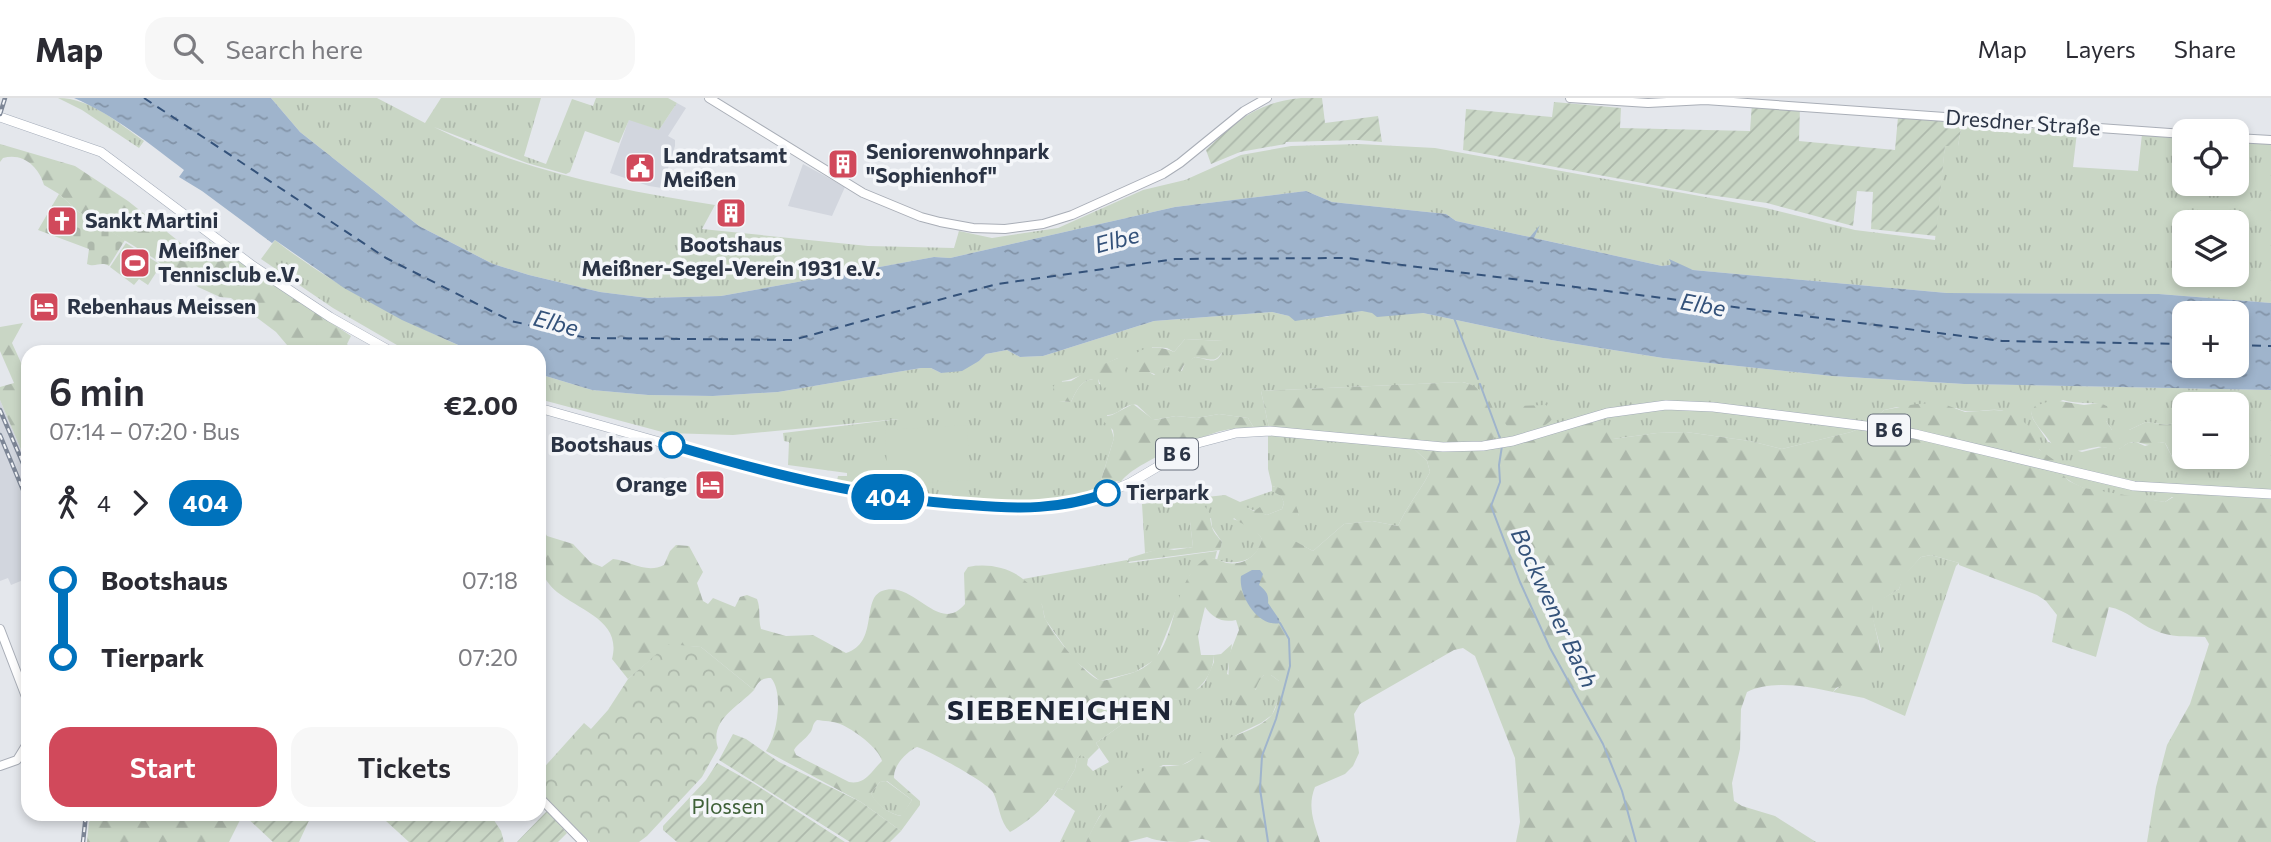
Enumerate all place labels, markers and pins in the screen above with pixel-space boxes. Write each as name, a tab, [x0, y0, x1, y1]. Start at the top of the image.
place label: Seniorenwohnpark "Sophienhof"	[866, 138, 1050, 187]
place label: Landratsamt Meißen	[663, 142, 787, 191]
building icon: Seniorenwohnpark "Sophienhof"	[826, 147, 860, 181]
public building icon: Landratsamt Meißen	[623, 151, 657, 185]
building icon: Bootshaus Meißner-Segel-Verein 1931 e.V.	[714, 196, 748, 230]
church icon: Sankt Martini	[45, 204, 79, 238]
place label: Sankt Martini	[85, 207, 218, 232]
place label: Bootshaus Meißner-Segel-Verein 1931 e.V.	[581, 231, 881, 280]
place label: Meißner Tennisclub e.V.	[158, 237, 300, 286]
sports icon: Meißner Tennisclub e.V.	[118, 246, 152, 280]
hotel icon: Rebenhaus Meissen	[27, 290, 61, 324]
place label: Rebenhaus Meissen	[67, 293, 256, 318]
place label: Bootshaus	[550, 431, 653, 456]
marker: Bootshaus	[659, 432, 685, 458]
hotel icon: Orange	[693, 468, 727, 502]
place label: Orange	[616, 471, 687, 496]
place label: Tierpark	[1126, 479, 1209, 504]
marker: Tierpark	[1094, 480, 1120, 506]

